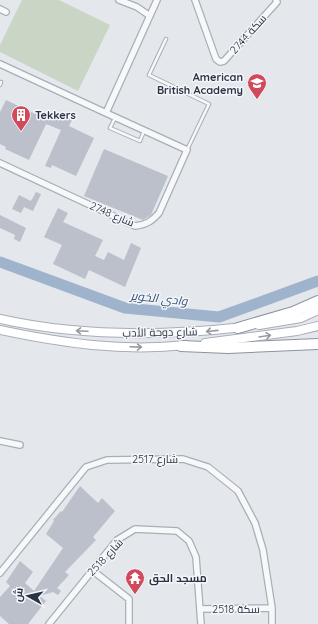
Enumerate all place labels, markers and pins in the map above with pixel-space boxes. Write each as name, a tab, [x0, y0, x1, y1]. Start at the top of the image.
place label: American British Academy	[157, 70, 243, 97]
school or university icon: American British Academy	[246, 72, 268, 100]
building icon: Tekkers	[10, 104, 32, 132]
place label: Tekkers	[35, 108, 76, 122]
temple icon: مسجد الحق	[124, 567, 146, 595]
place label: مسجد الحق	[149, 571, 207, 586]

